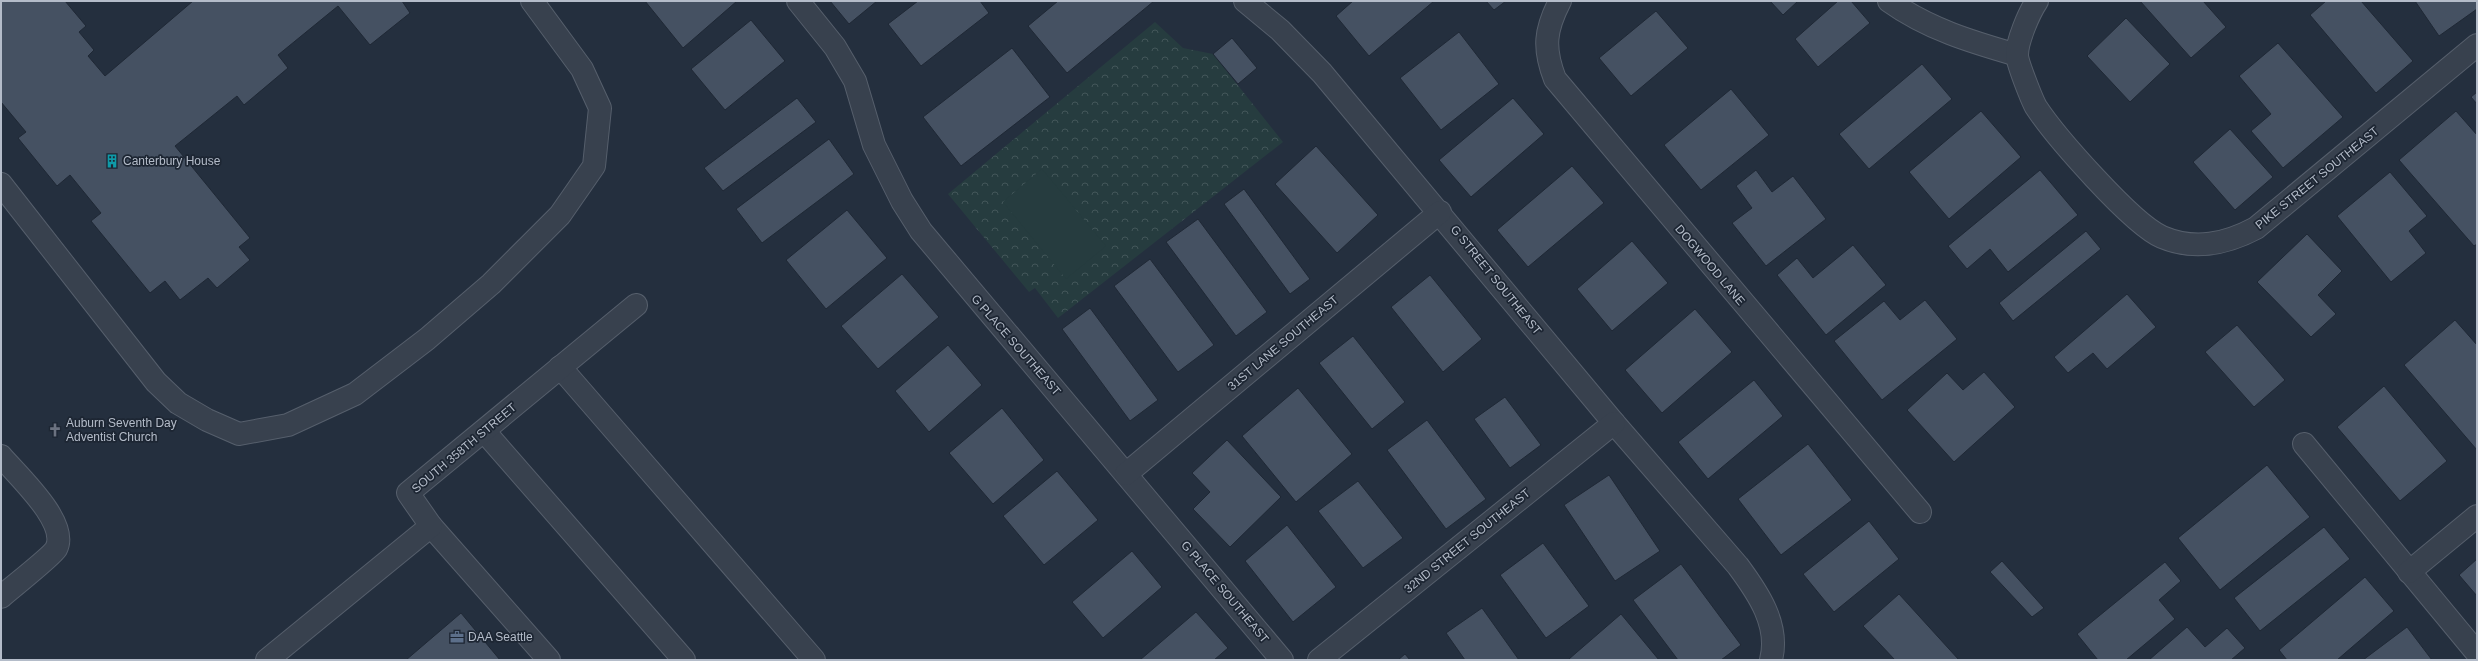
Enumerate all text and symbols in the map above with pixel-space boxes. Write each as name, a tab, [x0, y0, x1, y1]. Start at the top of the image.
street label: PIKE STREET SOUTHEAST	[2253, 124, 2382, 232]
building icon: Canterbury House	[104, 153, 120, 169]
place label: Canterbury House	[123, 154, 221, 168]
street label: DOGWOOD LANE	[1672, 222, 1748, 308]
street label: G STREET SOUTHEAST	[1448, 223, 1545, 338]
street label: G PLACE SOUTHEAST	[968, 292, 1064, 399]
street label: 31ST LANE SOUTHEAST	[1225, 292, 1342, 393]
street label: SOUTH 358TH STREET	[409, 400, 520, 496]
place label: Auburn Seventh Day Adventist Church	[66, 416, 177, 444]
church icon: Auburn Seventh Day Adventist Church	[47, 422, 63, 438]
street label: 32ND STREET SOUTHEAST	[1401, 485, 1533, 596]
street label: G PLACE SOUTHEAST	[1178, 538, 1272, 646]
office icon: DAA Seattle	[449, 629, 465, 645]
place label: DAA Seattle	[468, 630, 533, 644]

